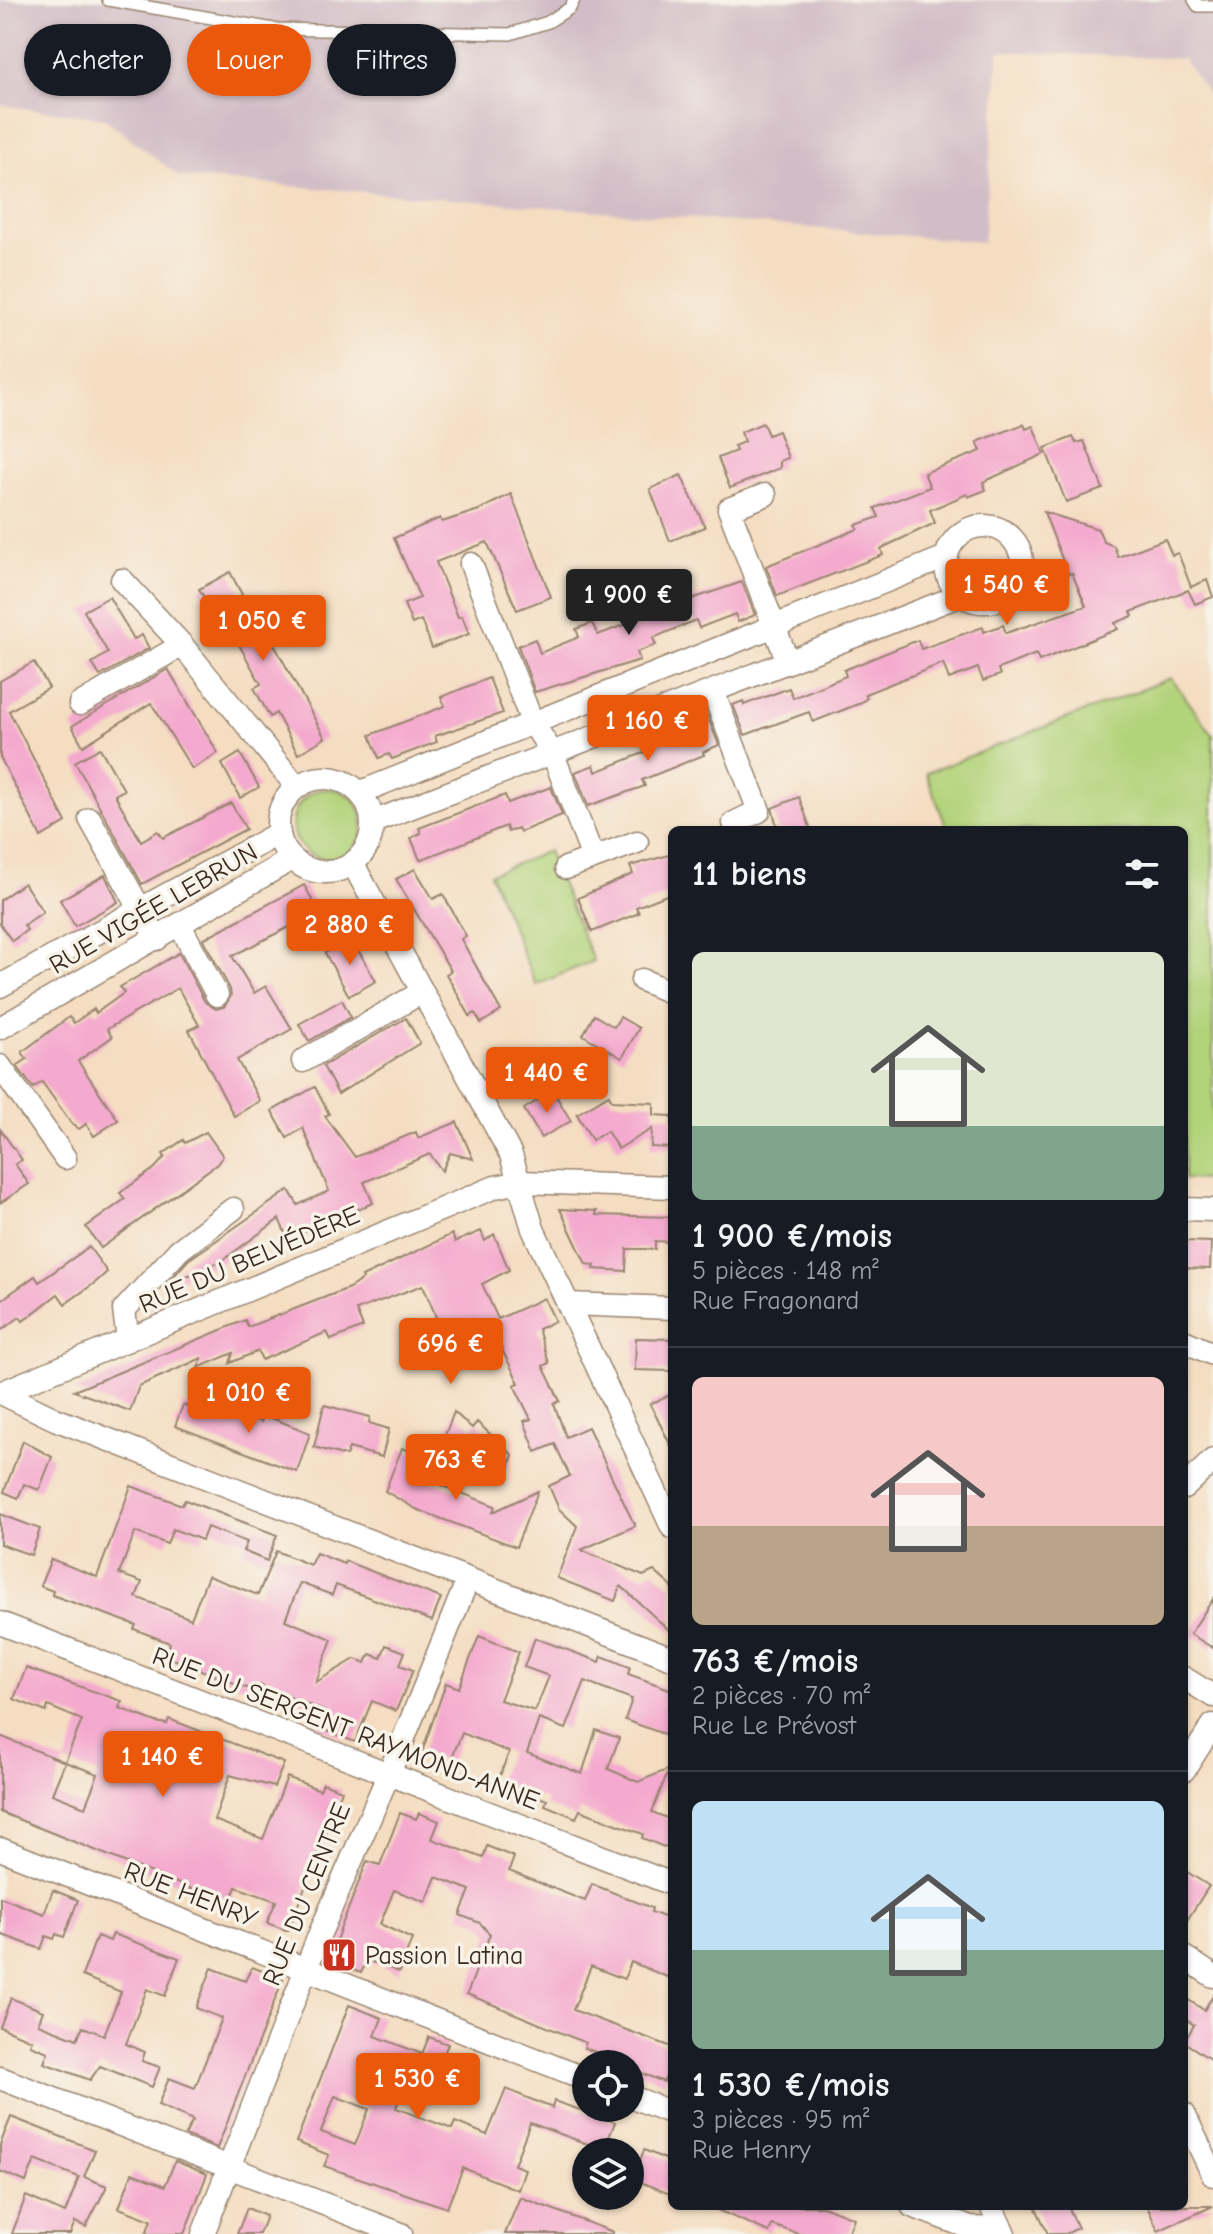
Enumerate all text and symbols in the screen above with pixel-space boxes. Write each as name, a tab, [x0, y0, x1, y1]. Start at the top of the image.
chip: Acheter	[24, 24, 171, 96]
chip: Louer	[187, 24, 311, 96]
chip: Filtres	[327, 24, 456, 96]
pin: 1 540 €	[933, 559, 1081, 627]
pin: 1 900 €	[555, 569, 703, 637]
text: 1 540 €	[963, 570, 1051, 600]
text: 1 900 €	[584, 580, 674, 610]
pin: 1 050 €	[189, 595, 337, 663]
text: 1 050 €	[218, 606, 308, 636]
pin: 1 160 €	[574, 695, 722, 763]
text: 1 160 €	[605, 706, 691, 736]
street label: RUE VIGÉE LEBRUN	[44, 836, 263, 981]
icon: filters	[1120, 852, 1164, 896]
text: 11 biens	[692, 854, 807, 894]
pin: 2 880 €	[276, 899, 424, 967]
text: 2 880 €	[305, 910, 395, 940]
icon: home	[856, 1004, 1000, 1148]
pin: 1 440 €	[473, 1047, 621, 1115]
text: 1 440 €	[504, 1058, 590, 1088]
street label: RUE DU BELVÉDÈRE	[134, 1199, 364, 1320]
text: 1 900 €/mois	[692, 1216, 892, 1256]
text: 5 pièces · 148 m²	[692, 1256, 879, 1286]
text: Rue Fragonard	[692, 1286, 859, 1316]
pin: 696 €	[395, 1318, 507, 1386]
text: 696 €	[417, 1329, 485, 1359]
pin: 1 010 €	[175, 1367, 323, 1435]
text: 1 010 €	[206, 1378, 292, 1408]
icon: home	[856, 1429, 1000, 1573]
pin: 763 €	[400, 1434, 512, 1502]
text: 763 €	[424, 1445, 488, 1475]
street label: RUE DU SERGENT RAYMOND-ANNE	[148, 1641, 543, 1817]
text: 763 €/mois	[692, 1641, 858, 1681]
text: 2 pièces · 70 m²	[692, 1681, 870, 1711]
text: Rue Le Prévost	[692, 1711, 856, 1741]
pin: 1 140 €	[89, 1731, 237, 1799]
text: 1 140 €	[121, 1742, 205, 1772]
street label: RUE DU CENTRE	[257, 1799, 357, 1990]
icon: home	[856, 1853, 1000, 1997]
street label: RUE HENRY	[120, 1856, 262, 1934]
restaurant icon: Passion Latina	[320, 1936, 358, 1974]
place label: Passion Latina	[365, 1941, 523, 1971]
map controls	[572, 2050, 644, 2210]
button: locate	[572, 2050, 644, 2122]
pin: 1 530 €	[344, 2053, 492, 2121]
text: 1 530 €	[374, 2064, 462, 2094]
text: 1 530 €/mois	[692, 2065, 890, 2105]
text: 3 pièces · 95 m²	[692, 2105, 869, 2135]
text: Rue Henry	[692, 2135, 811, 2165]
button: layers	[572, 2138, 644, 2210]

